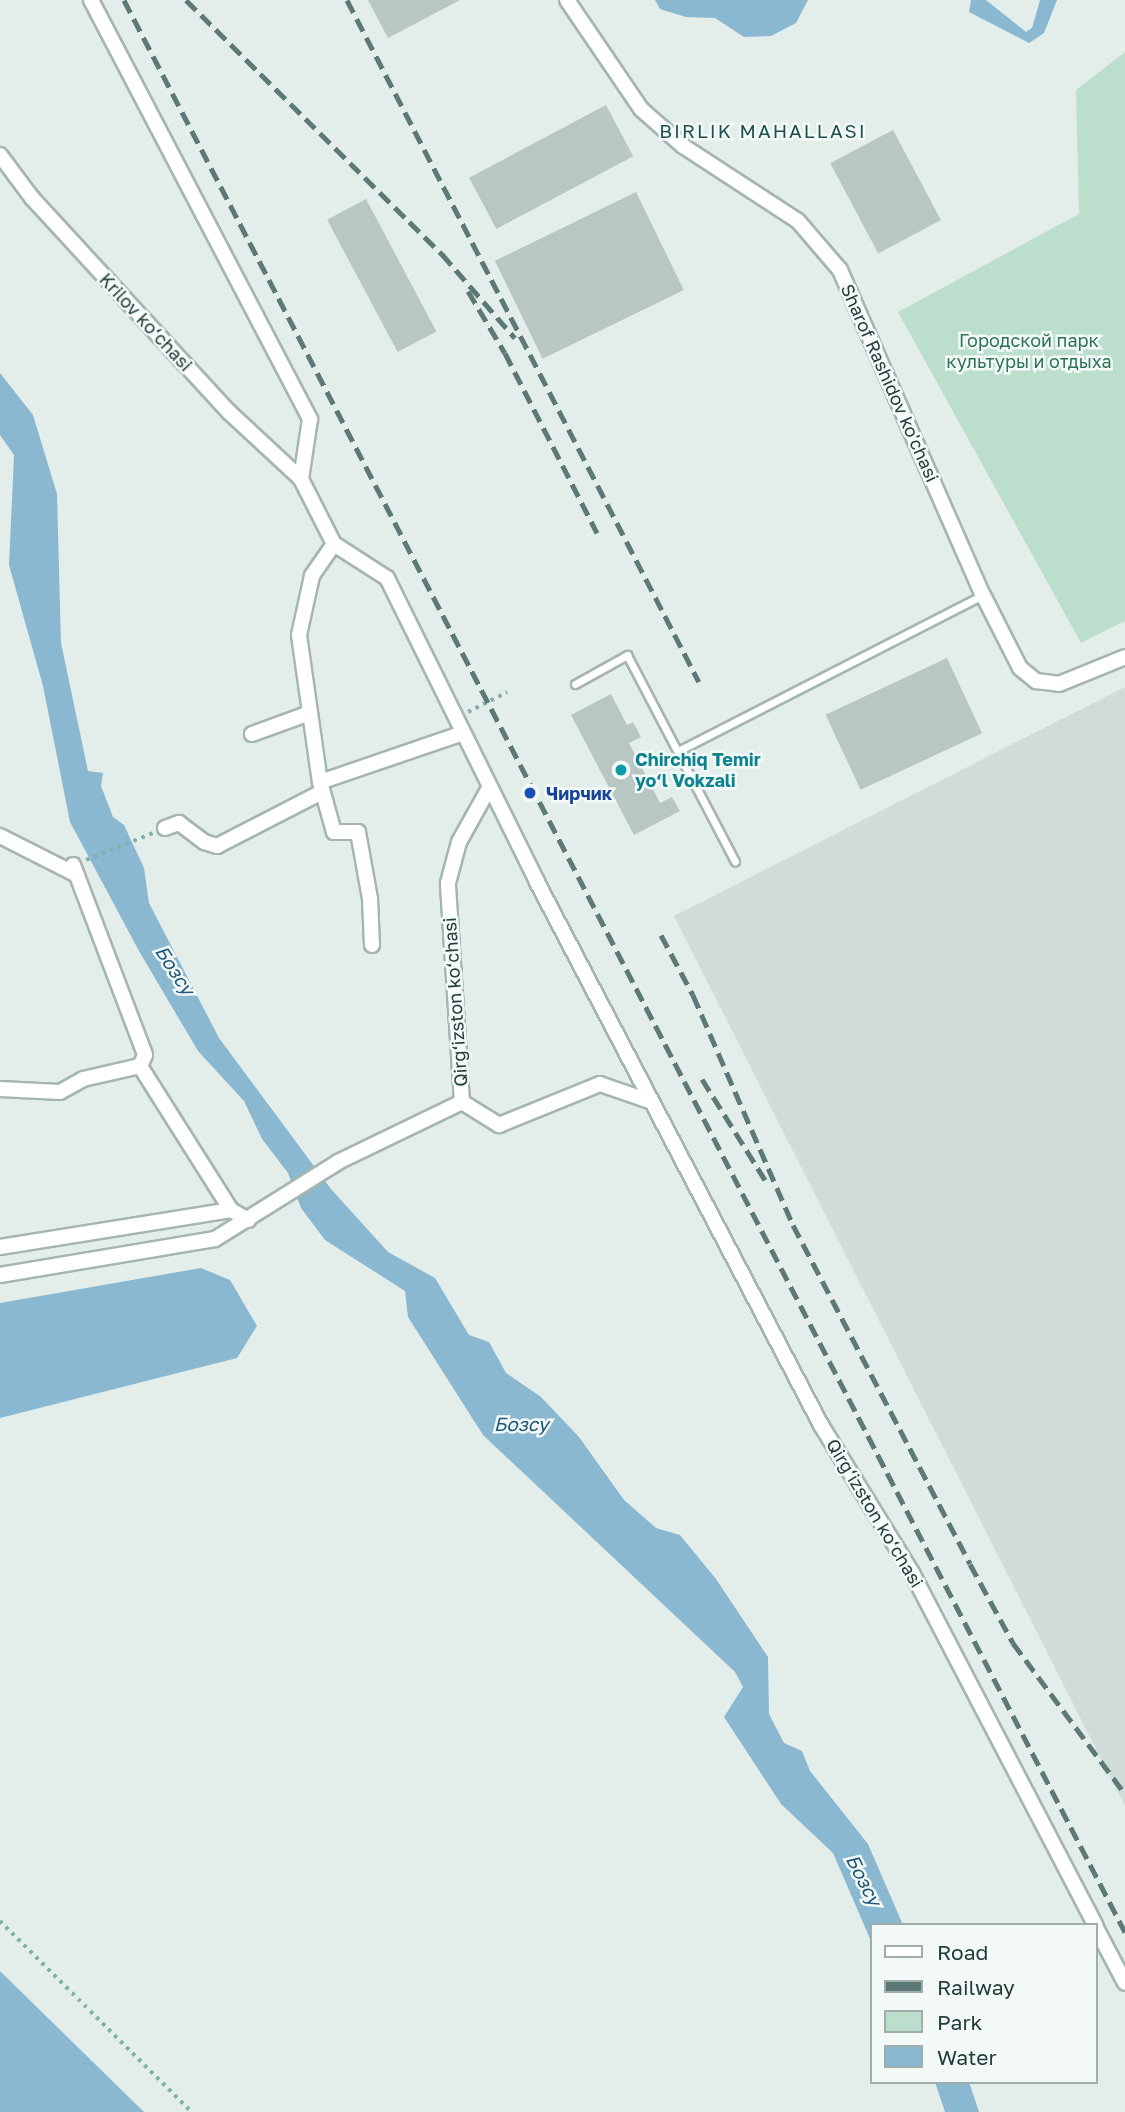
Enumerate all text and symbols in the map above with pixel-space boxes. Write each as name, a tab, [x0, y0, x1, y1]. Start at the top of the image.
district label: BIRLIK MAHALLASI	[661, 120, 865, 142]
street label: Krilov ko‘chasi	[95, 269, 197, 375]
street label: Sharof Rashidov ko'chasi	[836, 281, 944, 485]
park label: Городской парк культуры и отдыха	[946, 330, 1112, 372]
place label: Chirchiq Temir yo‘l Vokzali	[635, 749, 761, 792]
marker: Chirchiq Temir yo‘l Vokzali	[613, 762, 629, 778]
place label: Чирчик	[546, 782, 612, 804]
marker: Чирчик	[520, 783, 540, 803]
street label: Qirg‘izston ko‘chasi	[438, 917, 472, 1087]
water label: Бозсу	[151, 941, 199, 999]
water label: Бозсу	[494, 1413, 548, 1435]
street label: Qirg‘izston ko‘chasi	[822, 1435, 928, 1591]
water label: Бозсу	[841, 1850, 887, 1910]
legend	[870, 1923, 1097, 2084]
text: Road	[937, 1939, 988, 1965]
text: Railway	[937, 1974, 1015, 2000]
text: Park	[937, 2009, 982, 2035]
text: Water	[937, 2044, 997, 2070]

